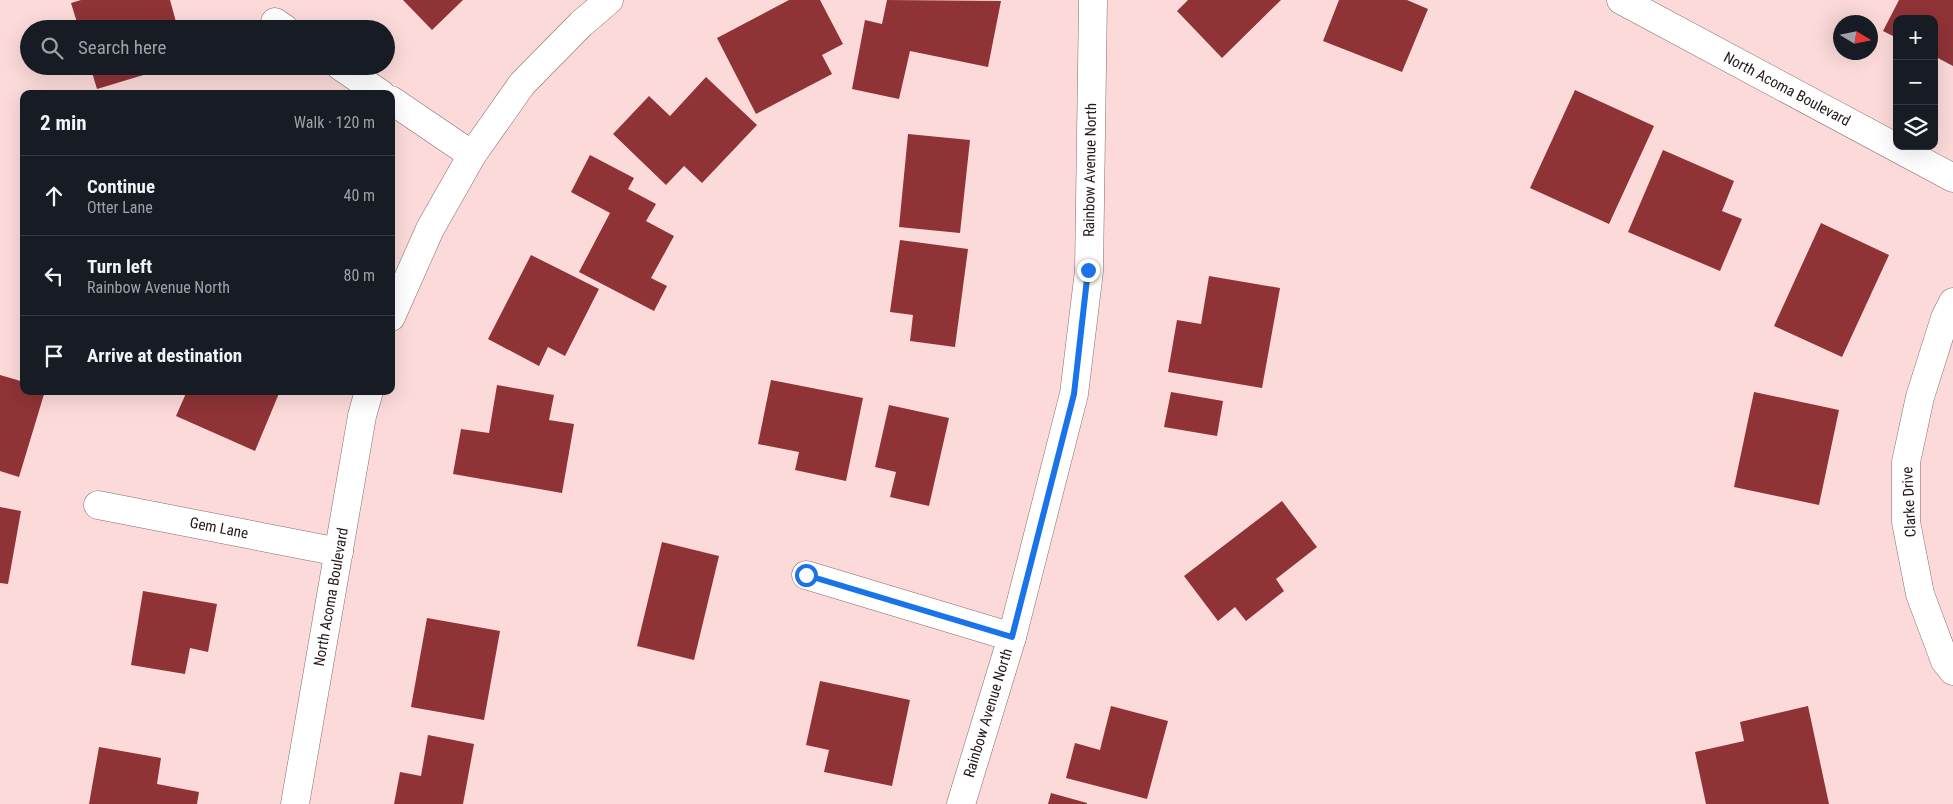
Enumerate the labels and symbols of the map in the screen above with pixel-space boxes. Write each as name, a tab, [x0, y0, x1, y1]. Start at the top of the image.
north arrow	[1833, 15, 1878, 60]
street label: North Acoma Boulevard	[1721, 48, 1853, 130]
street label: Rainbow Avenue North	[1080, 103, 1100, 237]
route end	[1077, 259, 1100, 282]
street label: Clarke Drive	[1898, 466, 1920, 538]
street label: Gem Lane	[188, 514, 250, 542]
street label: North Acoma Boulevard	[310, 526, 352, 668]
route start	[795, 564, 818, 587]
street label: Rainbow Avenue North	[960, 646, 1016, 780]

